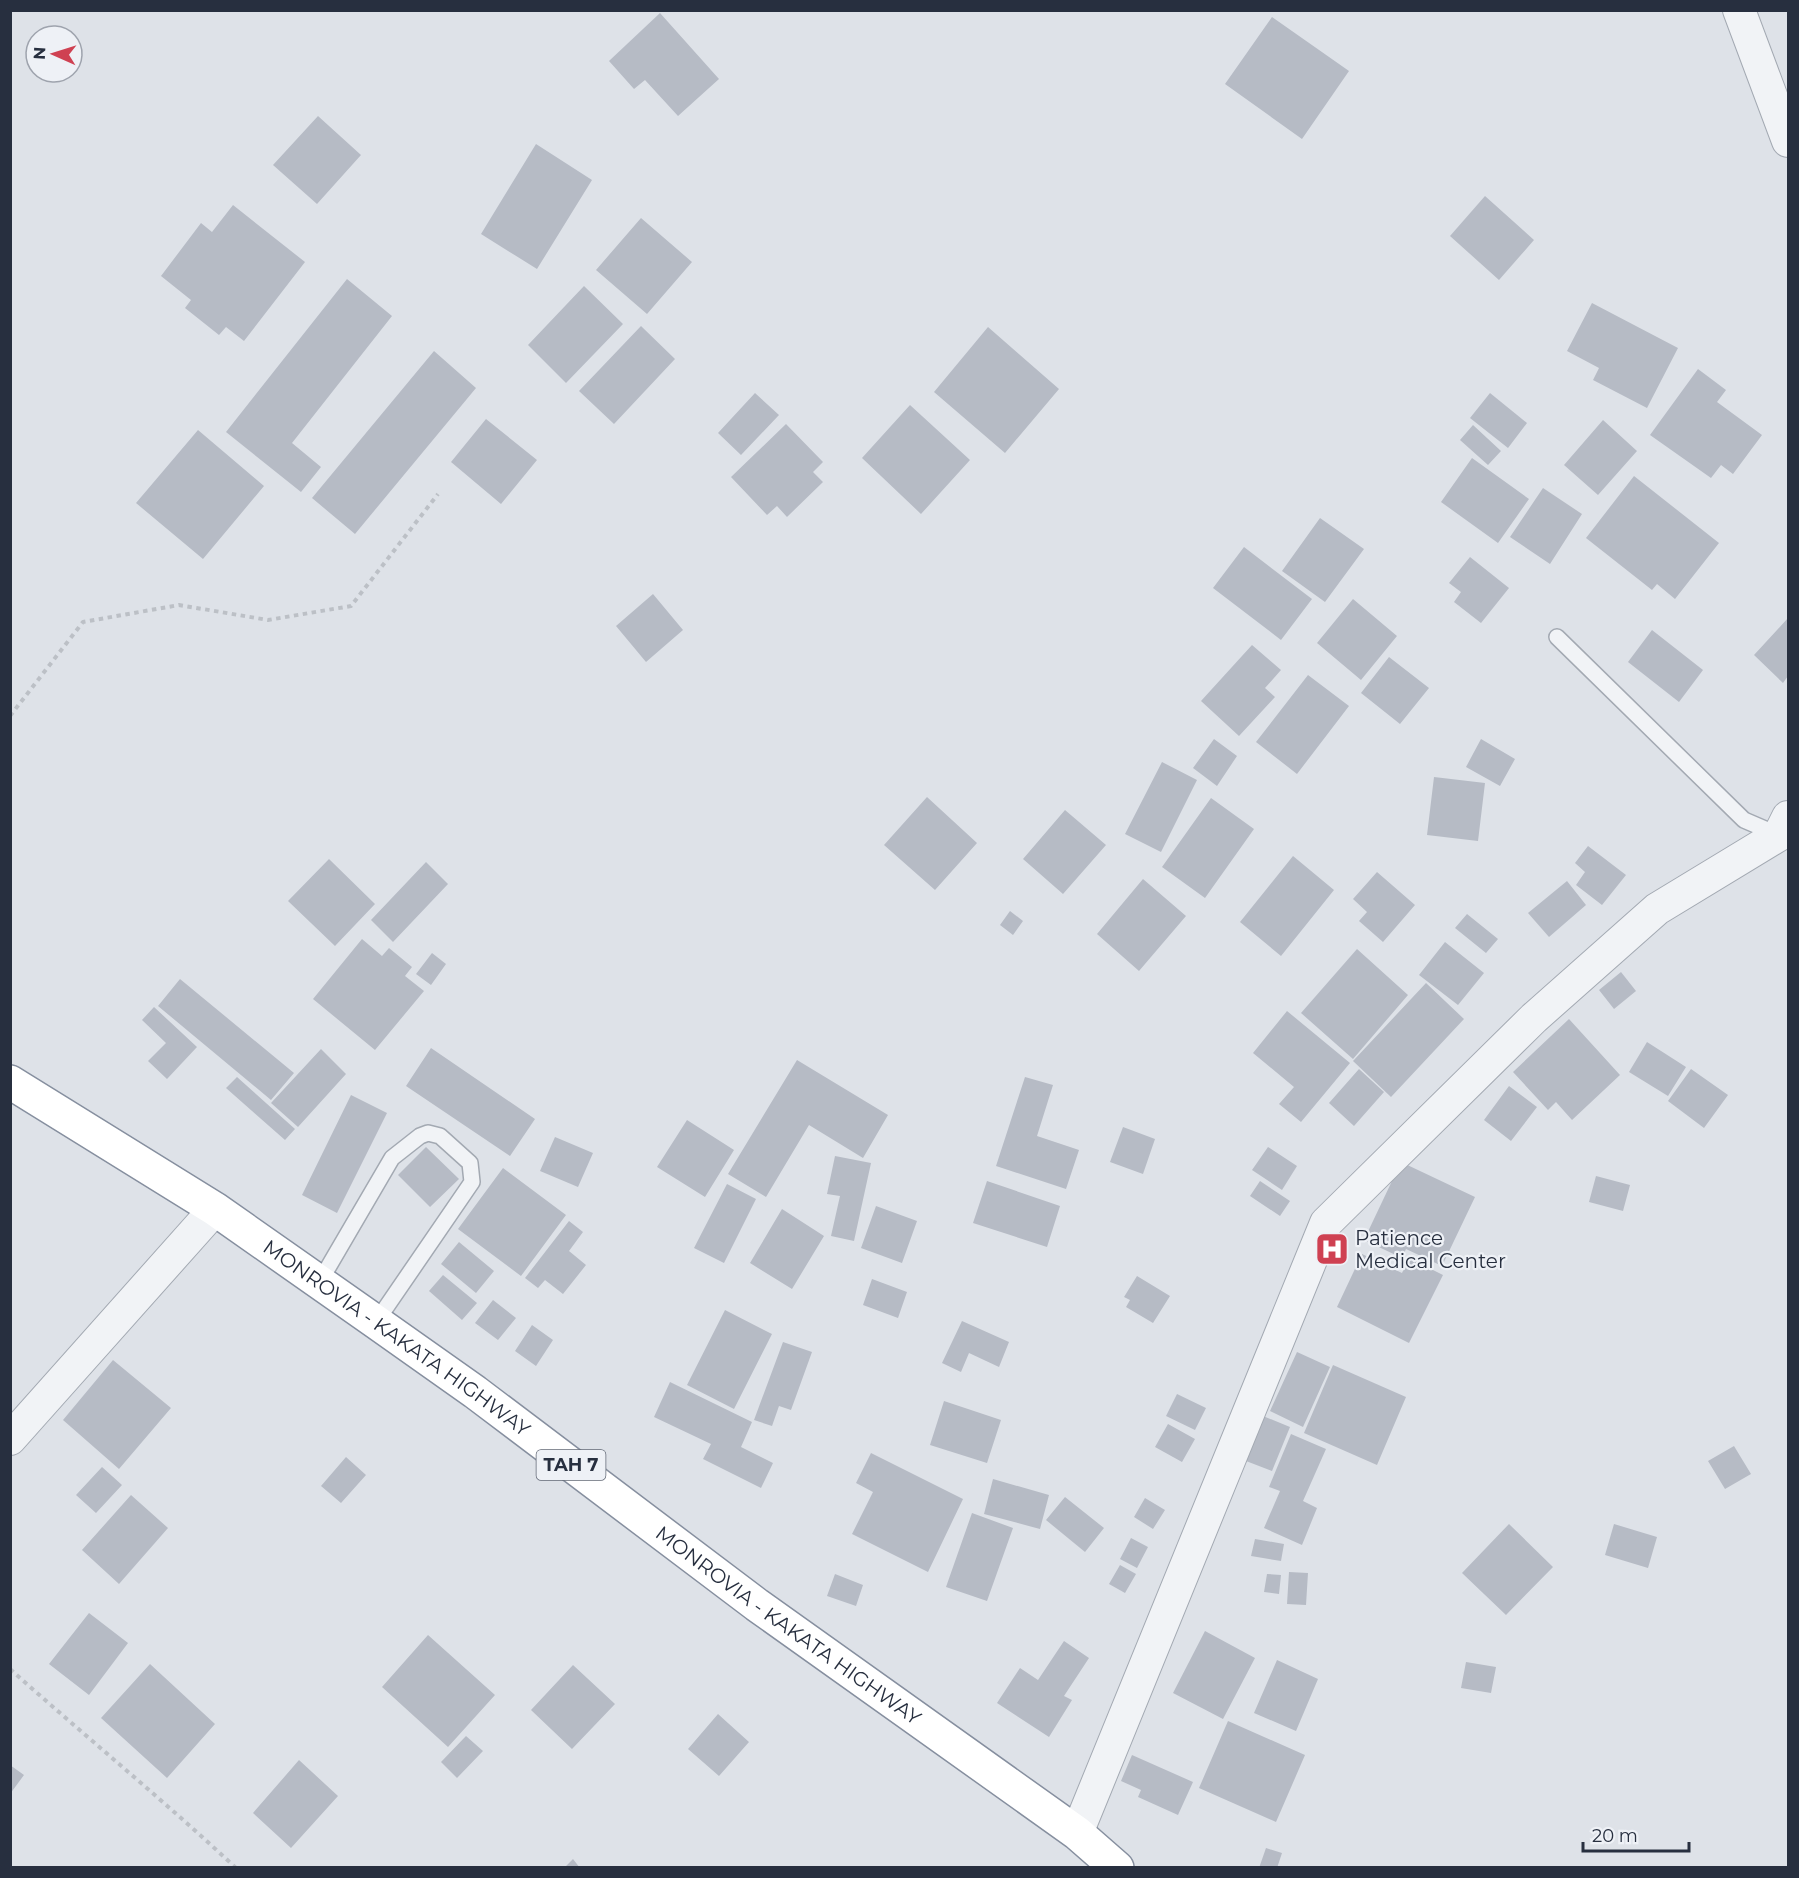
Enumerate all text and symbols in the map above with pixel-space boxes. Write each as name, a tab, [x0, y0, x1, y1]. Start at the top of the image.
north arrow	[24, 24, 84, 84]
text: N	[30, 46, 49, 60]
place label: Patience Medical Center	[1355, 1226, 1506, 1273]
hospital icon: Patience Medical Center	[1314, 1231, 1350, 1267]
street label: MONROVIA - KAKATA HIGHWAY	[259, 1235, 535, 1442]
road number: TAH 7	[536, 1450, 606, 1480]
street label: MONROVIA - KAKATA HIGHWAY	[651, 1521, 926, 1730]
scale bar	[1583, 1815, 1690, 1853]
text: 20 m	[1592, 1825, 1638, 1847]

